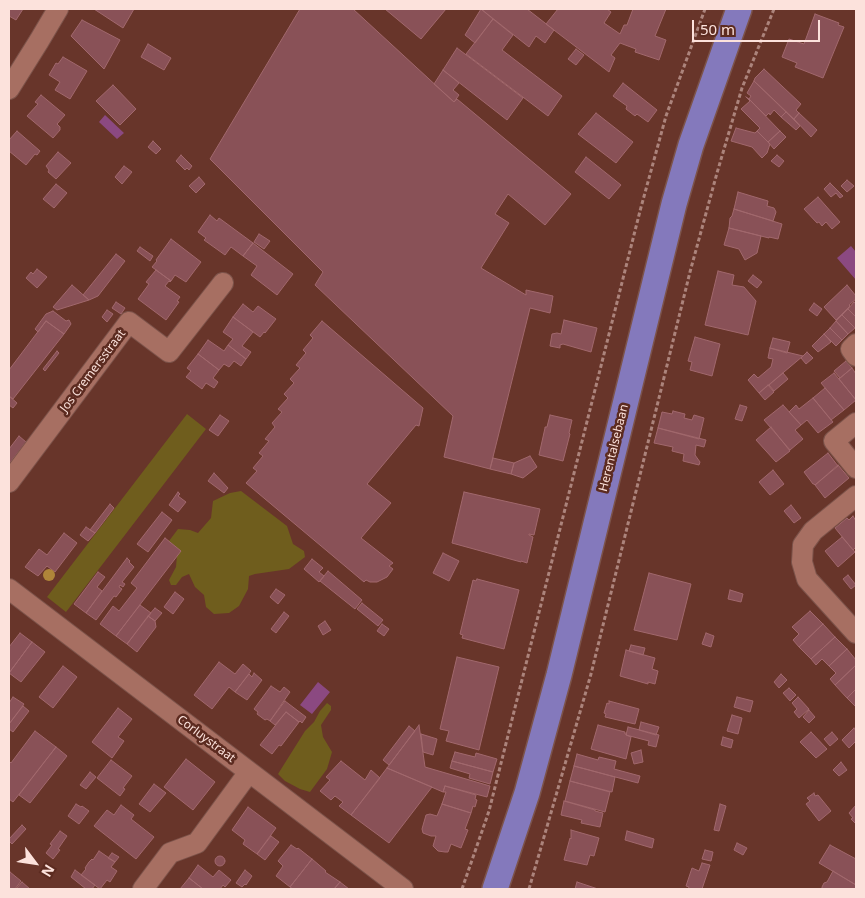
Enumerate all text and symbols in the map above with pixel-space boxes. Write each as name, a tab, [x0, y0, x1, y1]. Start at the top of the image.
scale bar	[695, 10, 822, 42]
text: 50 m	[700, 19, 735, 39]
street label: Jos Cremersstraat	[57, 327, 129, 415]
street label: Herentalsebaan	[596, 403, 632, 493]
street label: Corluystraat	[174, 712, 238, 766]
north arrow	[10, 838, 60, 888]
text: N	[37, 861, 59, 881]

